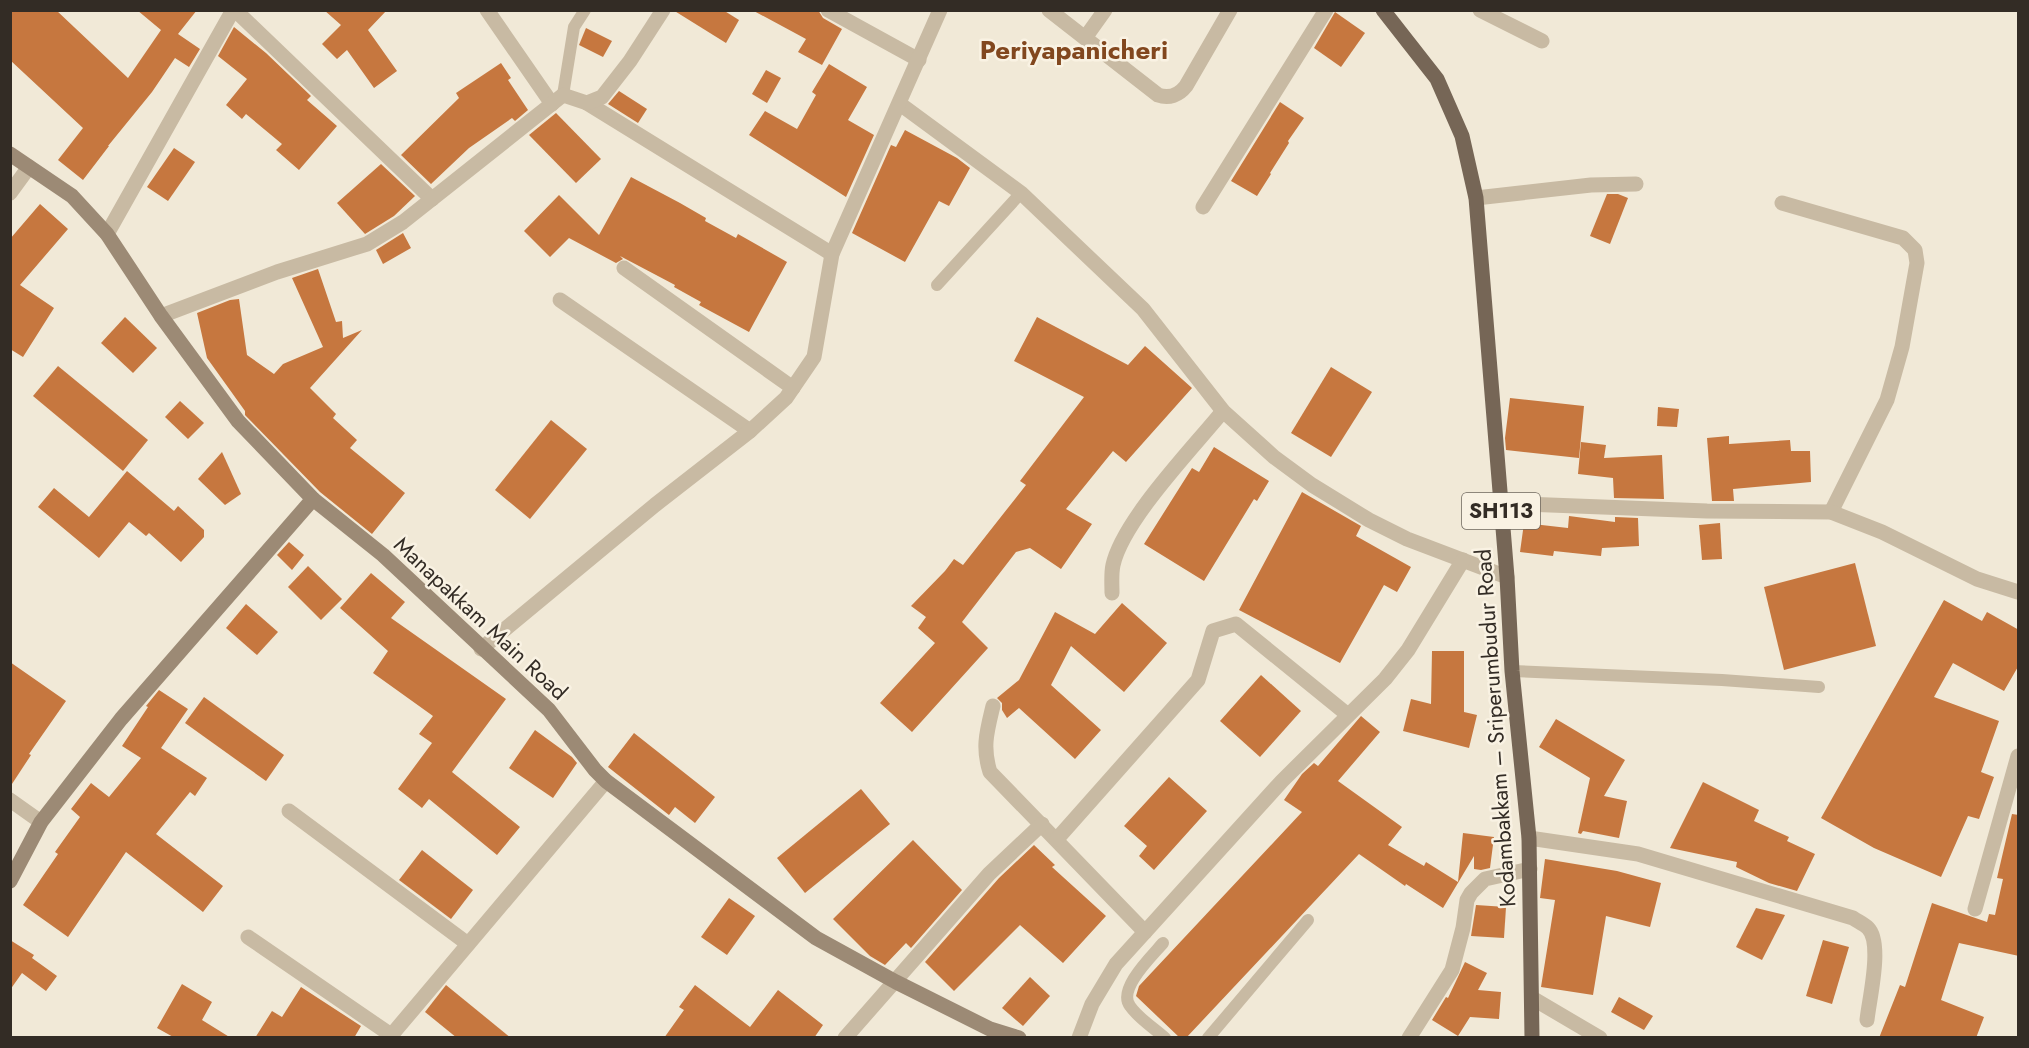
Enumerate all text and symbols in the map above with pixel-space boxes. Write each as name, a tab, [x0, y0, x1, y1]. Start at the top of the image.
district label: Periyapanicheri	[980, 31, 1168, 69]
road number: SH113	[1462, 493, 1540, 529]
street label: Manapakkam Main Road	[387, 529, 575, 707]
street label: Kodambakkam – Sriperumbudur Road	[1467, 548, 1523, 908]

